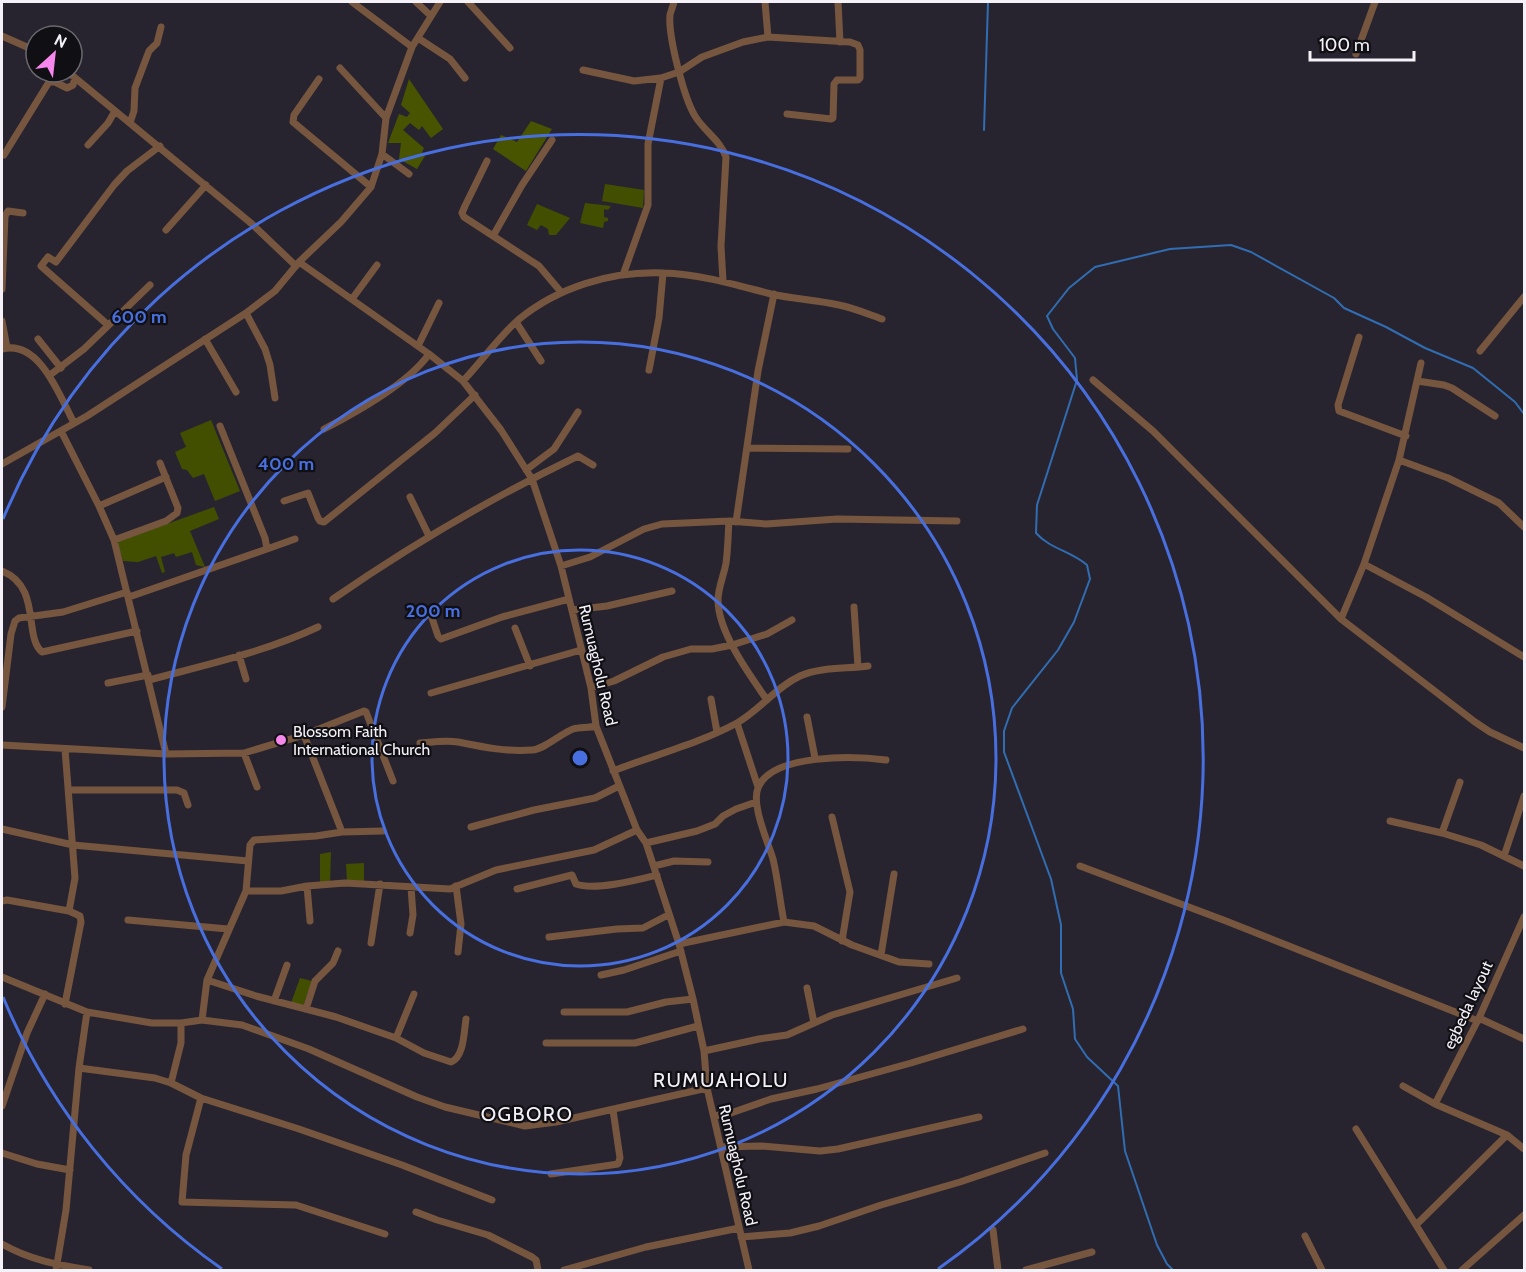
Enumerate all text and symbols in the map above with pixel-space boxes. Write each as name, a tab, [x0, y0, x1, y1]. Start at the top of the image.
north arrow	[24, 24, 84, 84]
scale bar	[1310, 24, 1414, 62]
text: N	[51, 30, 70, 52]
text: 100 m	[1319, 34, 1370, 56]
text: 600 m	[111, 306, 167, 328]
text: 400 m	[258, 453, 314, 475]
text: 200 m	[406, 600, 460, 622]
street label: Rumuagholu Road	[575, 603, 621, 727]
place label: Blossom Faith International Church	[293, 722, 430, 759]
marker: Blossom Faith International Church	[274, 733, 288, 747]
centre of rings	[570, 748, 590, 768]
street label: egbeda layout	[1439, 957, 1497, 1052]
district label: RUMUAHOLU	[653, 1068, 789, 1092]
district label: OGBORO	[481, 1102, 573, 1126]
street label: Rumuagholu Road	[715, 1103, 761, 1227]

